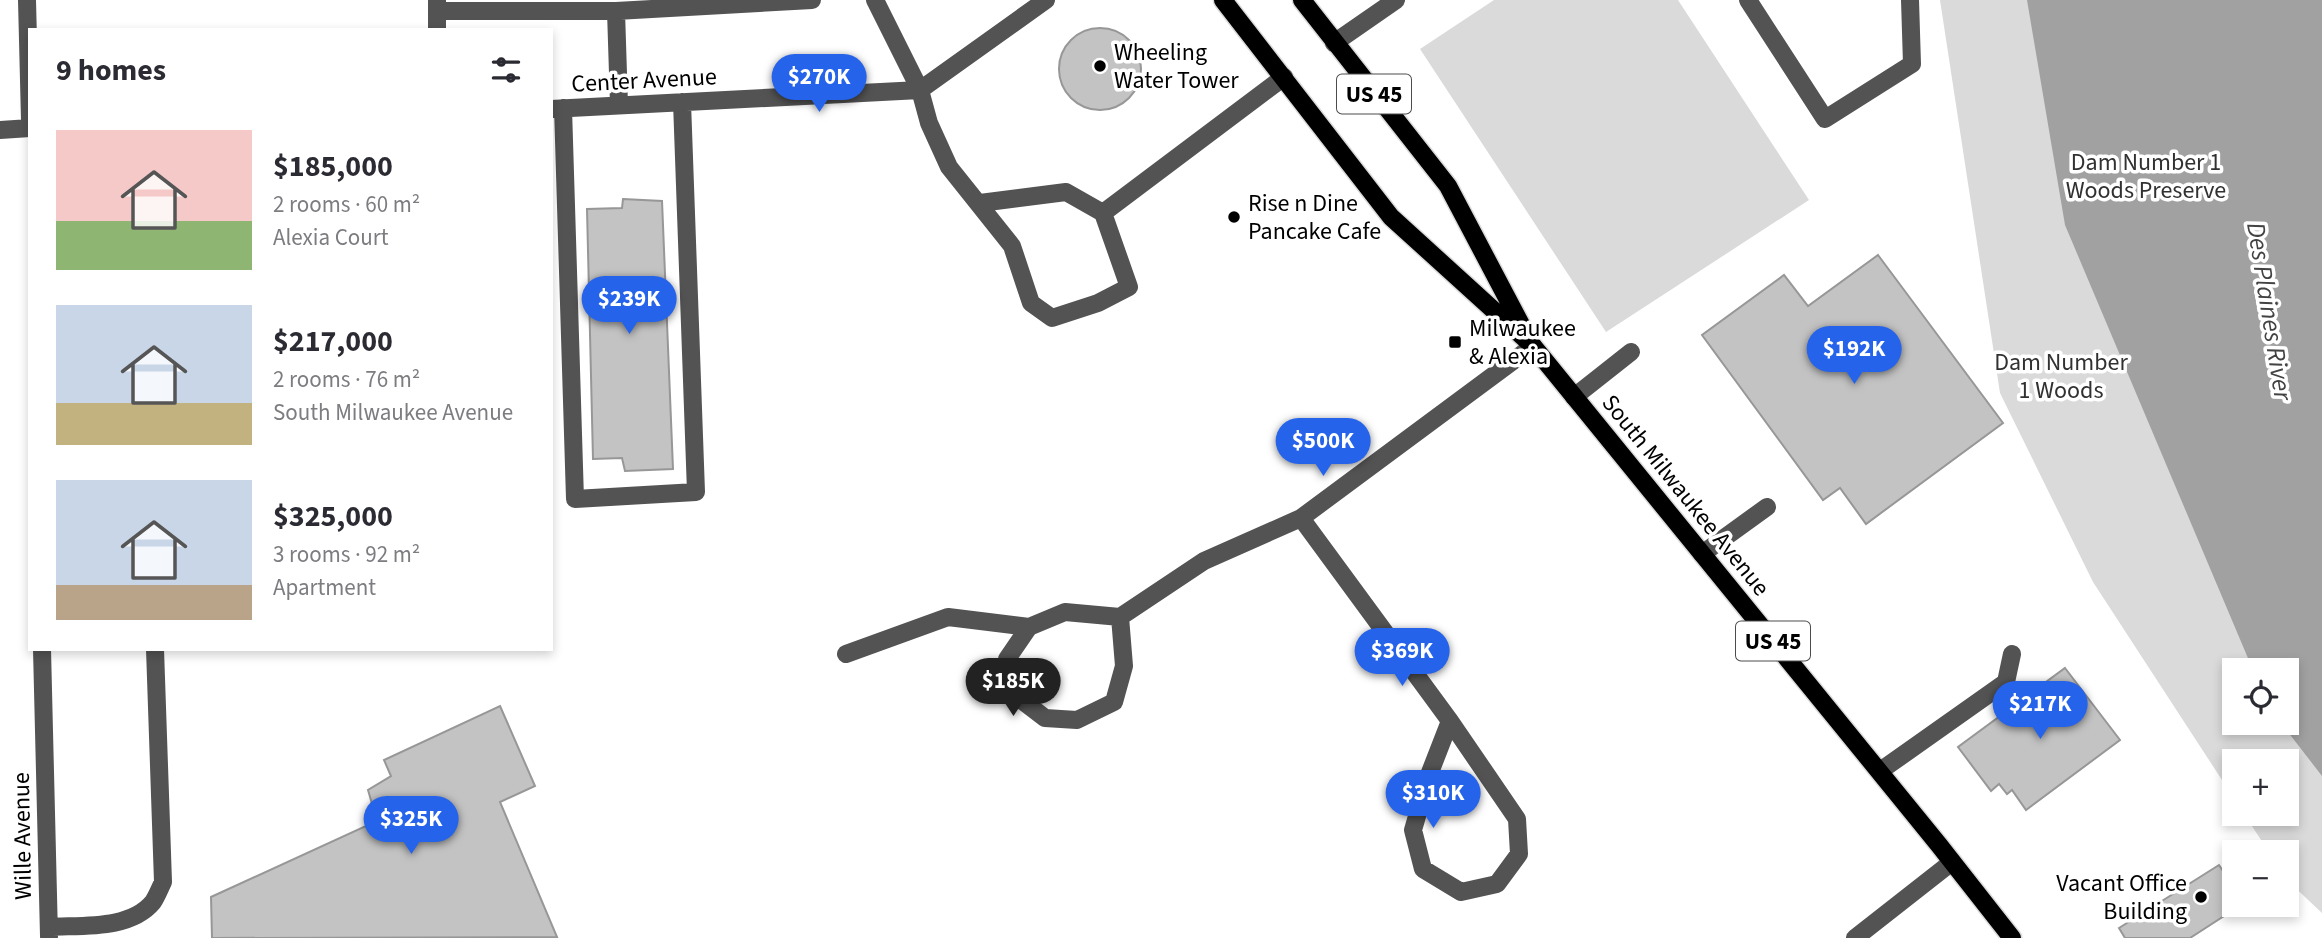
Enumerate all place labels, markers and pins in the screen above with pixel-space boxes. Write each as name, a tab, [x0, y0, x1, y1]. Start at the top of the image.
place label: Wheeling Water Tower	[1114, 35, 1239, 98]
pin: $270K	[770, 54, 868, 114]
marker: Wheeling Water Tower	[1092, 58, 1108, 74]
place label: Rise n Dine Pancake Cafe	[1248, 186, 1381, 249]
marker: Rise n Dine Pancake Cafe	[1226, 209, 1242, 225]
pin: $239K	[580, 276, 678, 336]
place label: Milwaukee & Alexia	[1469, 311, 1576, 374]
pin: $192K	[1805, 326, 1903, 386]
marker: Milwaukee & Alexia	[1447, 334, 1463, 350]
pin: $500K	[1274, 419, 1372, 478]
pin: $369K	[1353, 628, 1451, 688]
pin: $185K	[964, 658, 1062, 718]
pin: $217K	[1991, 682, 2089, 741]
pin: $310K	[1384, 770, 1482, 830]
pin: $325K	[362, 796, 460, 856]
place label: Vacant Office Building	[2056, 866, 2187, 929]
marker: Vacant Office Building	[2193, 889, 2209, 905]

